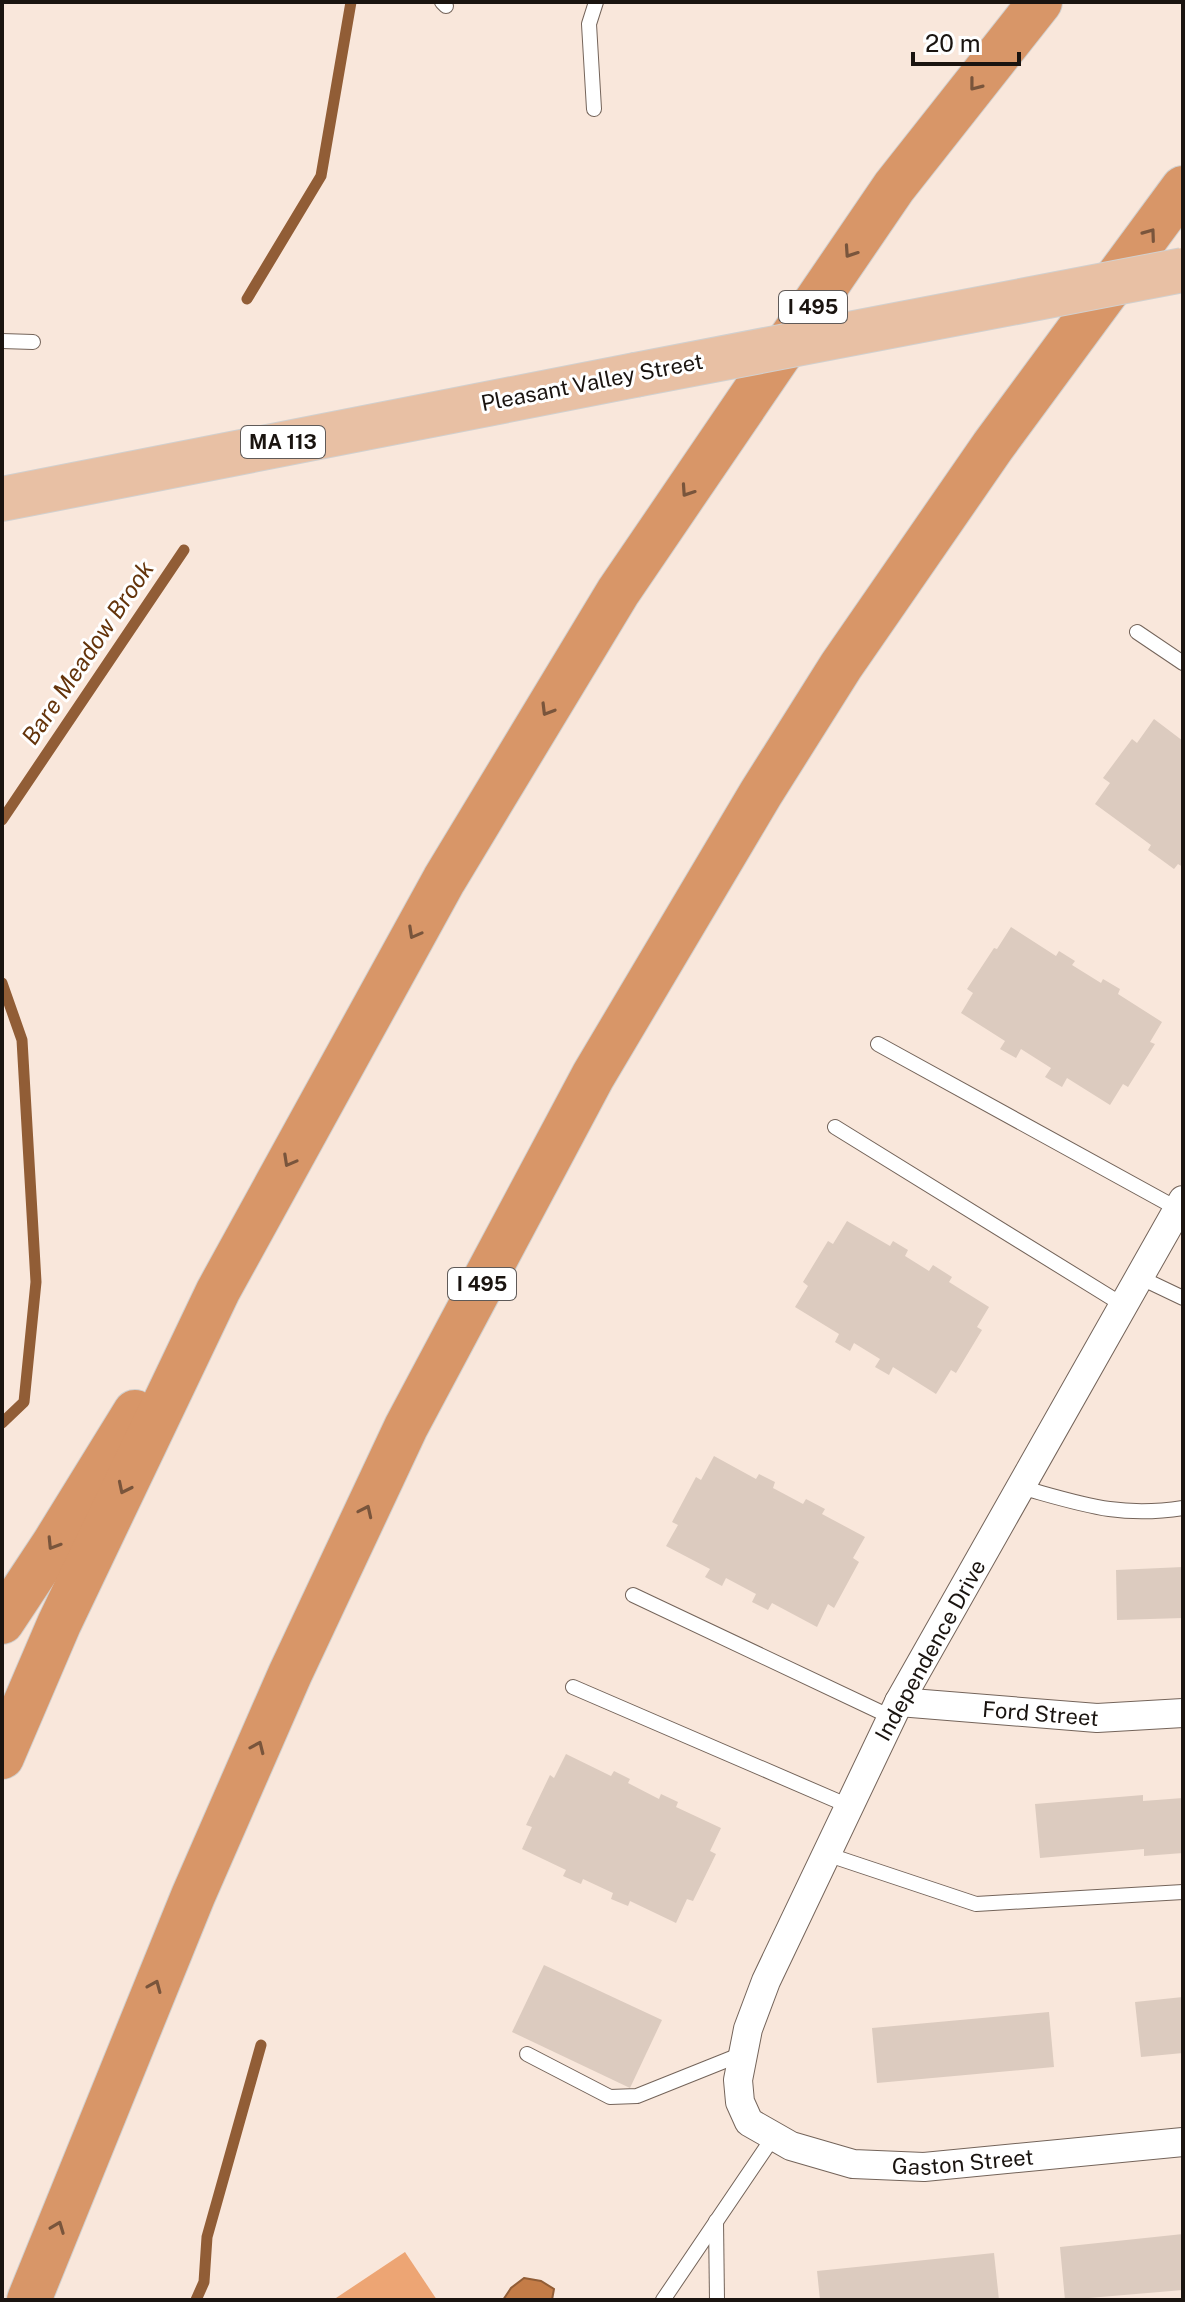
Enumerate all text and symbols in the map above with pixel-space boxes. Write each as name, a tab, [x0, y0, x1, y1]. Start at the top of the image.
scale bar	[913, 16, 1019, 66]
text: 20 m	[925, 29, 981, 57]
one-way arrow	[970, 76, 984, 91]
one-way arrow	[1140, 228, 1155, 242]
one-way arrow	[845, 243, 860, 258]
road number: I 495	[779, 291, 847, 323]
street label: Pleasant Valley Street	[479, 348, 705, 416]
road number: MA 113	[241, 426, 325, 458]
one-way arrow	[682, 482, 697, 496]
water label: Bare Meadow Brook	[15, 555, 159, 750]
one-way arrow	[541, 701, 557, 716]
one-way arrow	[409, 925, 424, 939]
one-way arrow	[284, 1153, 299, 1167]
road number: I 495	[448, 1268, 516, 1300]
one-way arrow	[118, 1479, 134, 1494]
one-way arrow	[356, 1505, 372, 1520]
one-way arrow	[48, 1535, 63, 1550]
street label: Independence Drive	[869, 1555, 991, 1745]
street label: Ford Street	[981, 1696, 1100, 1731]
one-way arrow	[248, 1741, 264, 1756]
one-way arrow	[146, 1980, 162, 1995]
street label: Gaston Street	[891, 2143, 1035, 2180]
one-way arrow	[48, 2221, 65, 2235]

